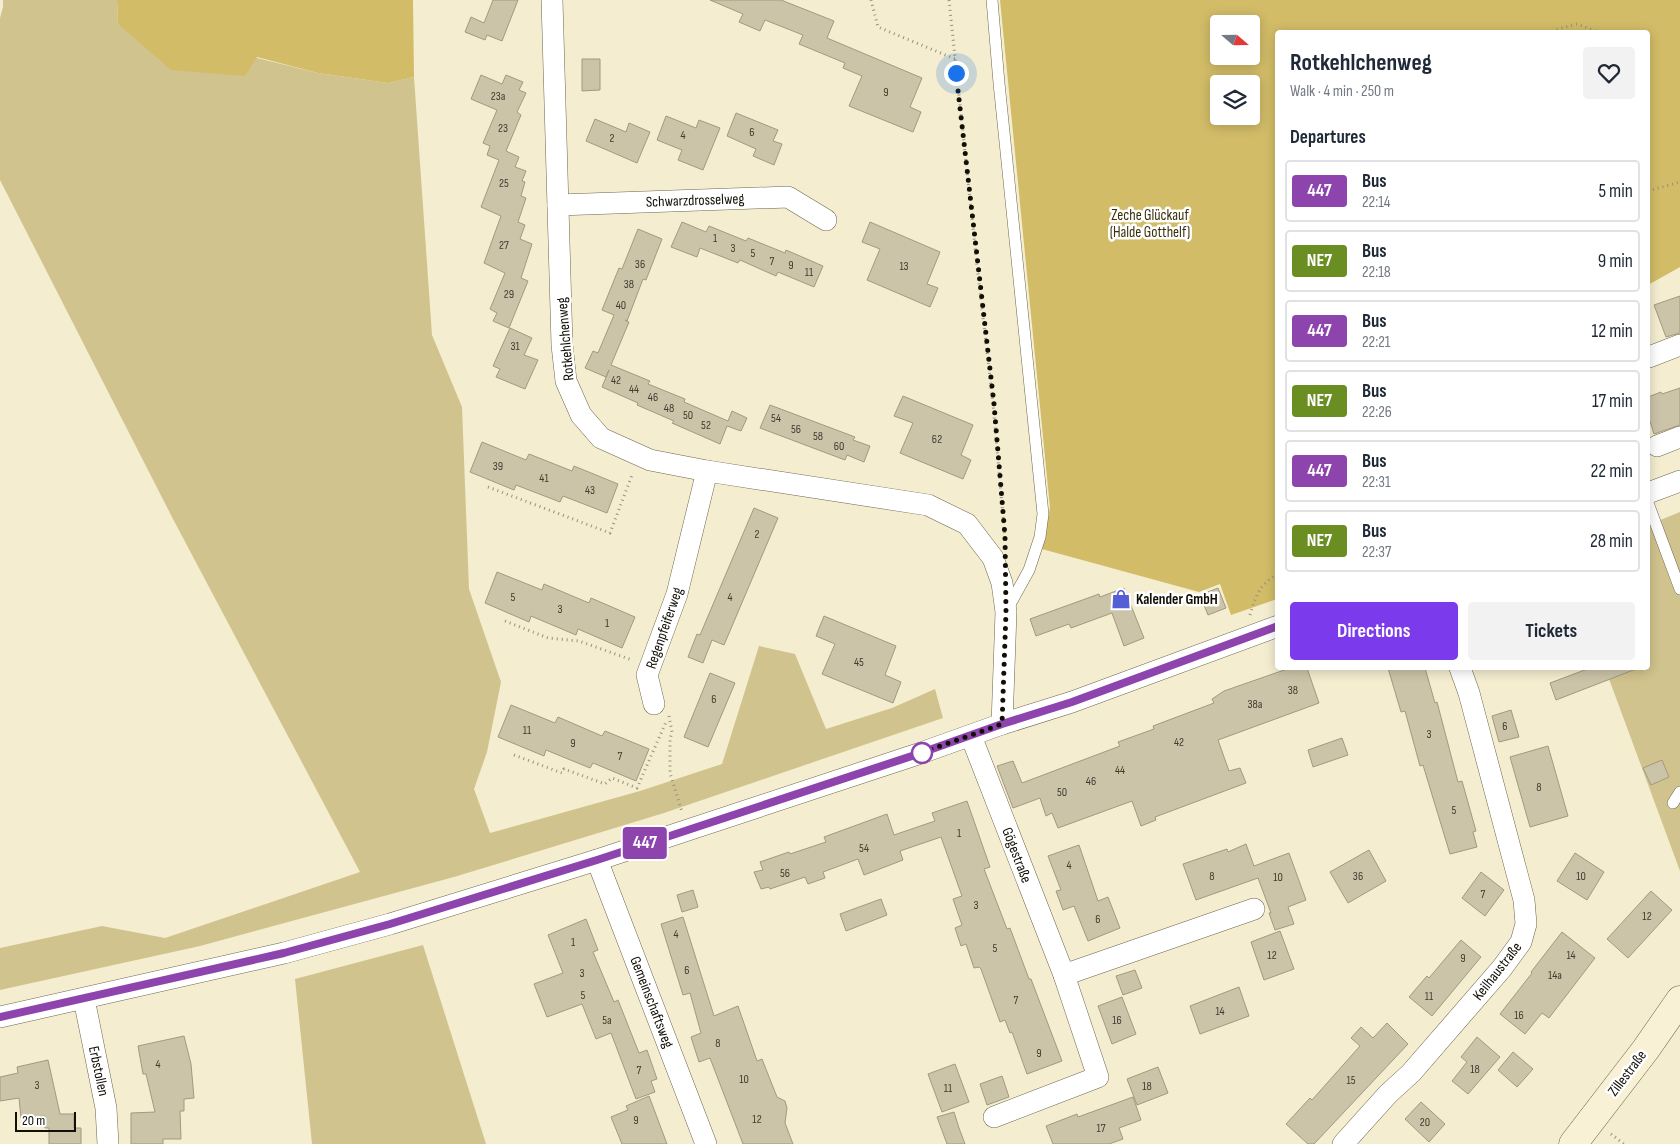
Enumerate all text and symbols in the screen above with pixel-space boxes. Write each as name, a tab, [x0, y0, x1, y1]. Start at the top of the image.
north arrow	[1210, 15, 1260, 65]
map controls	[1210, 15, 1260, 125]
button: heart	[1583, 47, 1635, 99]
text: Rotkehlchenweg	[1290, 48, 1432, 77]
your location	[944, 61, 969, 86]
button: layers	[1210, 75, 1260, 125]
text: Walk · 4 min · 250 m	[1290, 82, 1394, 101]
house number: 9	[883, 85, 889, 100]
house number: 23a	[491, 89, 506, 104]
house number: 23	[498, 121, 508, 136]
house number: 6	[749, 125, 755, 140]
text: Departures	[1290, 126, 1366, 149]
house number: 4	[680, 128, 686, 143]
house number: 2	[610, 131, 615, 146]
text: Bus	[1362, 170, 1387, 193]
house number: 25	[499, 176, 509, 191]
text: 447	[1307, 180, 1332, 201]
text: 5 min	[1598, 180, 1633, 203]
street label: Schwarzdrosselweg	[645, 189, 745, 212]
text: 22:14	[1362, 193, 1391, 212]
park label: Zeche Glückauf (Halde Gotthelf)	[1110, 206, 1190, 242]
house number: 1	[713, 231, 718, 246]
house number: 27	[499, 238, 509, 253]
text: Bus	[1362, 240, 1387, 263]
house number: 3	[730, 241, 736, 256]
house number: 5	[751, 246, 756, 261]
text: NE7	[1307, 250, 1332, 271]
text: 9 min	[1598, 250, 1633, 273]
house number: 7	[770, 254, 775, 269]
house number: 36	[635, 257, 645, 272]
house number: 9	[788, 258, 794, 273]
house number: 13	[899, 259, 909, 274]
text: 22:18	[1362, 263, 1391, 282]
house number: 11	[805, 265, 814, 280]
house number: 38	[624, 277, 634, 292]
house number: 29	[504, 287, 514, 302]
street label: Rotkehlchenweg	[552, 297, 579, 381]
house number: 40	[616, 298, 626, 313]
text: Bus	[1362, 310, 1387, 333]
text: 447	[1307, 320, 1332, 341]
text: 12 min	[1591, 320, 1633, 343]
text: 22:21	[1362, 333, 1390, 352]
house number: 31	[510, 339, 520, 354]
house number: 42	[611, 373, 621, 388]
text: Bus	[1362, 380, 1387, 403]
house number: 44	[629, 382, 639, 397]
house number: 46	[648, 390, 658, 405]
text: NE7	[1307, 390, 1332, 411]
text: 17 min	[1592, 390, 1633, 413]
house number: 48	[664, 401, 674, 416]
text: 22:26	[1362, 403, 1392, 422]
house number: 50	[683, 408, 693, 423]
house number: 54	[771, 411, 781, 426]
house number: 52	[701, 418, 711, 433]
house number: 56	[791, 422, 801, 437]
house number: 58	[813, 429, 823, 444]
house number: 62	[932, 432, 942, 447]
house number: 60	[834, 439, 844, 454]
text: Bus	[1362, 450, 1387, 473]
house number: 39	[493, 459, 503, 474]
text: 447	[1307, 460, 1332, 481]
text: 22 min	[1590, 460, 1633, 483]
house number: 41	[539, 471, 549, 486]
text: 22:31	[1362, 473, 1391, 492]
house number: 43	[585, 483, 595, 498]
text: Bus	[1362, 520, 1387, 543]
house number: 2	[755, 527, 760, 542]
text: NE7	[1307, 530, 1332, 551]
text: 28 min	[1590, 530, 1633, 553]
text: 22:37	[1362, 543, 1391, 562]
street label: Regenpfeiferweg	[642, 585, 687, 671]
shop icon: Kalender GmbH	[1110, 588, 1132, 610]
house number: 5	[511, 590, 516, 605]
house number: 4	[727, 590, 733, 605]
place label: Kalender GmbH	[1136, 590, 1218, 609]
house number: 3	[557, 602, 563, 617]
button: Directions	[1290, 602, 1458, 660]
button: Tickets	[1468, 602, 1635, 660]
house number: 1	[605, 616, 610, 631]
house number: 45	[854, 655, 864, 670]
house number: 38	[1288, 683, 1298, 698]
house number: 6	[711, 692, 717, 707]
house number: 38a	[1248, 697, 1263, 712]
house number: 6	[1502, 719, 1508, 734]
house number: 11	[523, 723, 532, 738]
house number: 3	[1426, 727, 1432, 742]
house number: 42	[1174, 735, 1184, 750]
house number: 9	[570, 736, 576, 751]
unlabelled marker	[911, 742, 933, 764]
house number: 7	[618, 749, 623, 764]
house number: 44	[1115, 763, 1125, 778]
house number: 46	[1086, 774, 1096, 789]
house number: 8	[1536, 780, 1542, 795]
house number: 50	[1057, 785, 1067, 800]
house number: 5	[1452, 803, 1457, 818]
street label: Gögestraße	[997, 825, 1036, 886]
house number: 1	[957, 826, 962, 841]
line badge: 447	[616, 827, 674, 859]
text: 447	[633, 832, 657, 853]
house number: 54	[859, 841, 869, 856]
house number: 4	[1066, 858, 1072, 873]
house number: 56	[780, 866, 790, 881]
house number: 8	[1209, 869, 1215, 884]
house number: 36	[1353, 869, 1363, 884]
house number: 10	[1576, 869, 1586, 884]
house number: 10	[1273, 870, 1283, 885]
house number: 7	[1481, 887, 1486, 902]
house number: 3	[973, 898, 979, 913]
house number: 12	[1642, 909, 1652, 924]
house number: 6	[1095, 912, 1101, 927]
house number: 4	[673, 927, 679, 942]
house number: 1	[571, 935, 576, 950]
street label: Keilhaustraße	[1469, 938, 1526, 1004]
house number: 5	[993, 941, 998, 956]
house number: 12	[1267, 948, 1277, 963]
house number: 14	[1566, 948, 1576, 963]
house number: 9	[1460, 951, 1466, 966]
street label: Gemeinschaftsweg	[625, 954, 678, 1051]
house number: 6	[684, 963, 690, 978]
house number: 3	[579, 966, 585, 981]
house number: 14a	[1548, 968, 1562, 983]
house number: 5	[581, 988, 586, 1003]
house number: 11	[1425, 989, 1434, 1004]
house number: 7	[1014, 993, 1019, 1008]
house number: 14	[1215, 1004, 1225, 1019]
house number: 16	[1514, 1008, 1524, 1023]
house number: 5a	[602, 1013, 612, 1028]
house number: 16	[1112, 1013, 1122, 1028]
house number: 8	[715, 1036, 721, 1051]
street label: Erbstollen	[84, 1044, 113, 1098]
house number: 9	[1036, 1046, 1042, 1061]
street label: Zillestraße	[1604, 1047, 1651, 1100]
house number: 4	[155, 1057, 161, 1072]
house number: 18	[1470, 1062, 1480, 1077]
house number: 7	[637, 1063, 642, 1078]
house number: 10	[739, 1072, 749, 1087]
house number: 15	[1346, 1073, 1356, 1088]
house number: 3	[34, 1078, 40, 1093]
house number: 18	[1142, 1079, 1152, 1094]
house number: 11	[944, 1081, 953, 1096]
scale bar	[15, 1109, 76, 1132]
text: 20 m	[22, 1112, 45, 1129]
house number: 12	[752, 1112, 762, 1127]
house number: 9	[633, 1113, 639, 1128]
house number: 20	[1420, 1115, 1430, 1130]
house number: 17	[1097, 1121, 1106, 1136]

